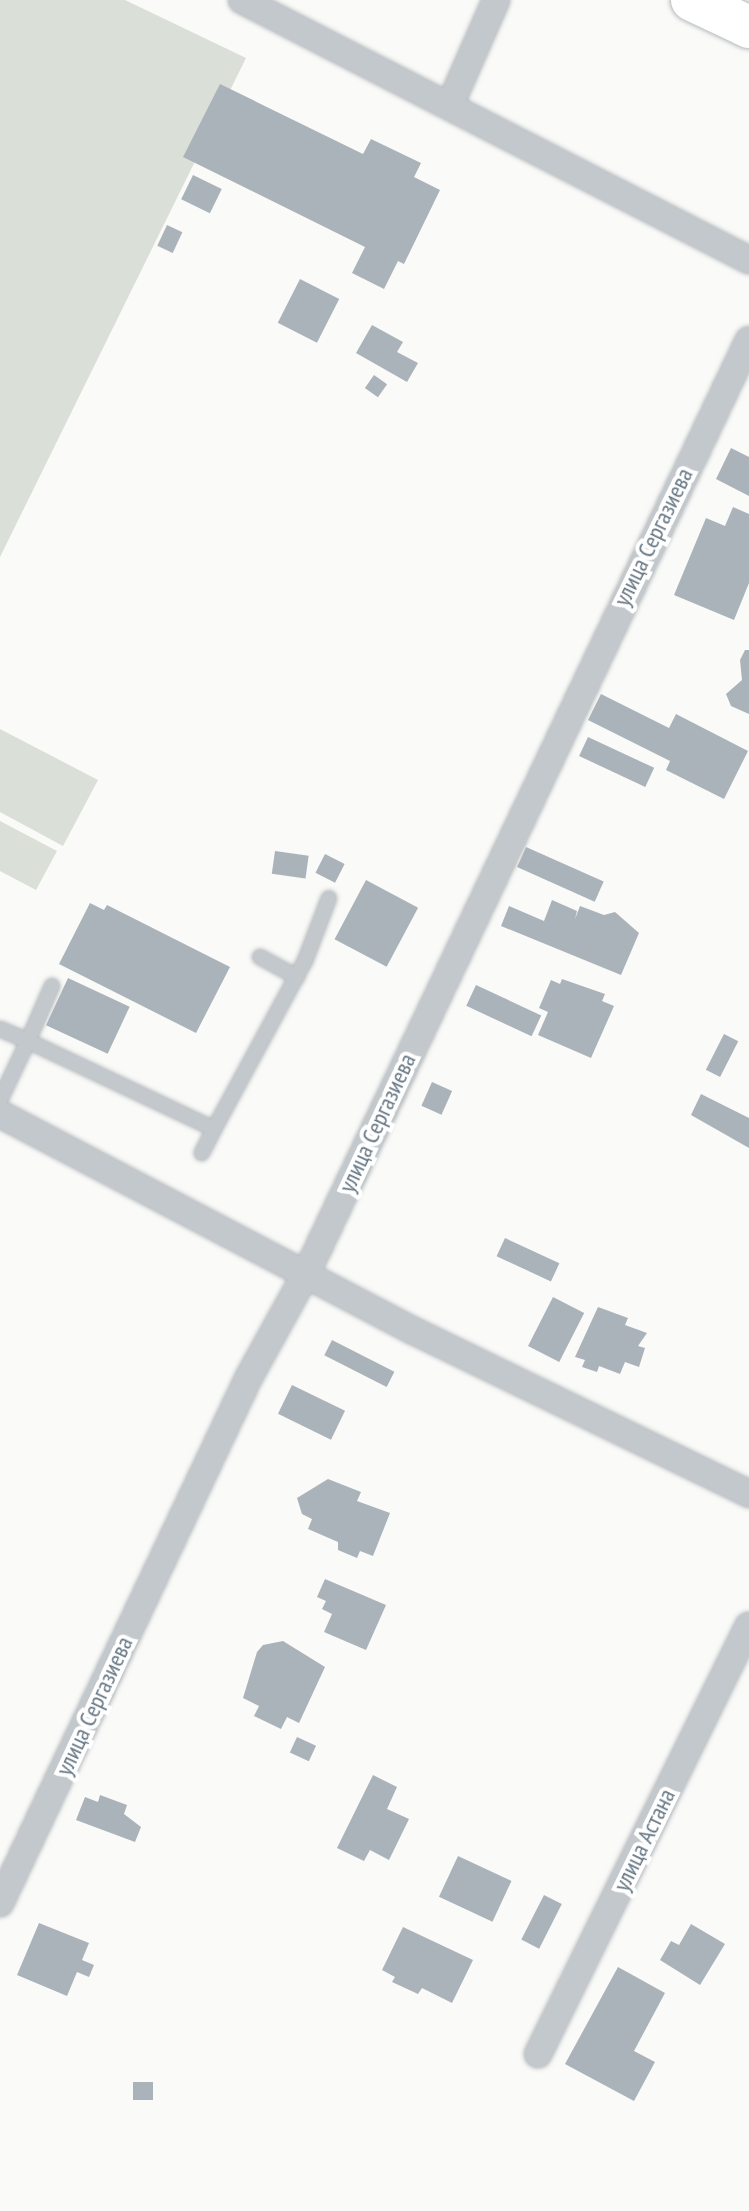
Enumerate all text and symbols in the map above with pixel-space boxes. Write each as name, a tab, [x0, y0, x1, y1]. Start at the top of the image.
street label: улица Сергазиева	[607, 463, 699, 611]
street label: улица Сергазиева	[332, 1049, 422, 1197]
street label: улица Сергазиева	[49, 1632, 139, 1780]
street label: улица Астана	[607, 1784, 681, 1896]

